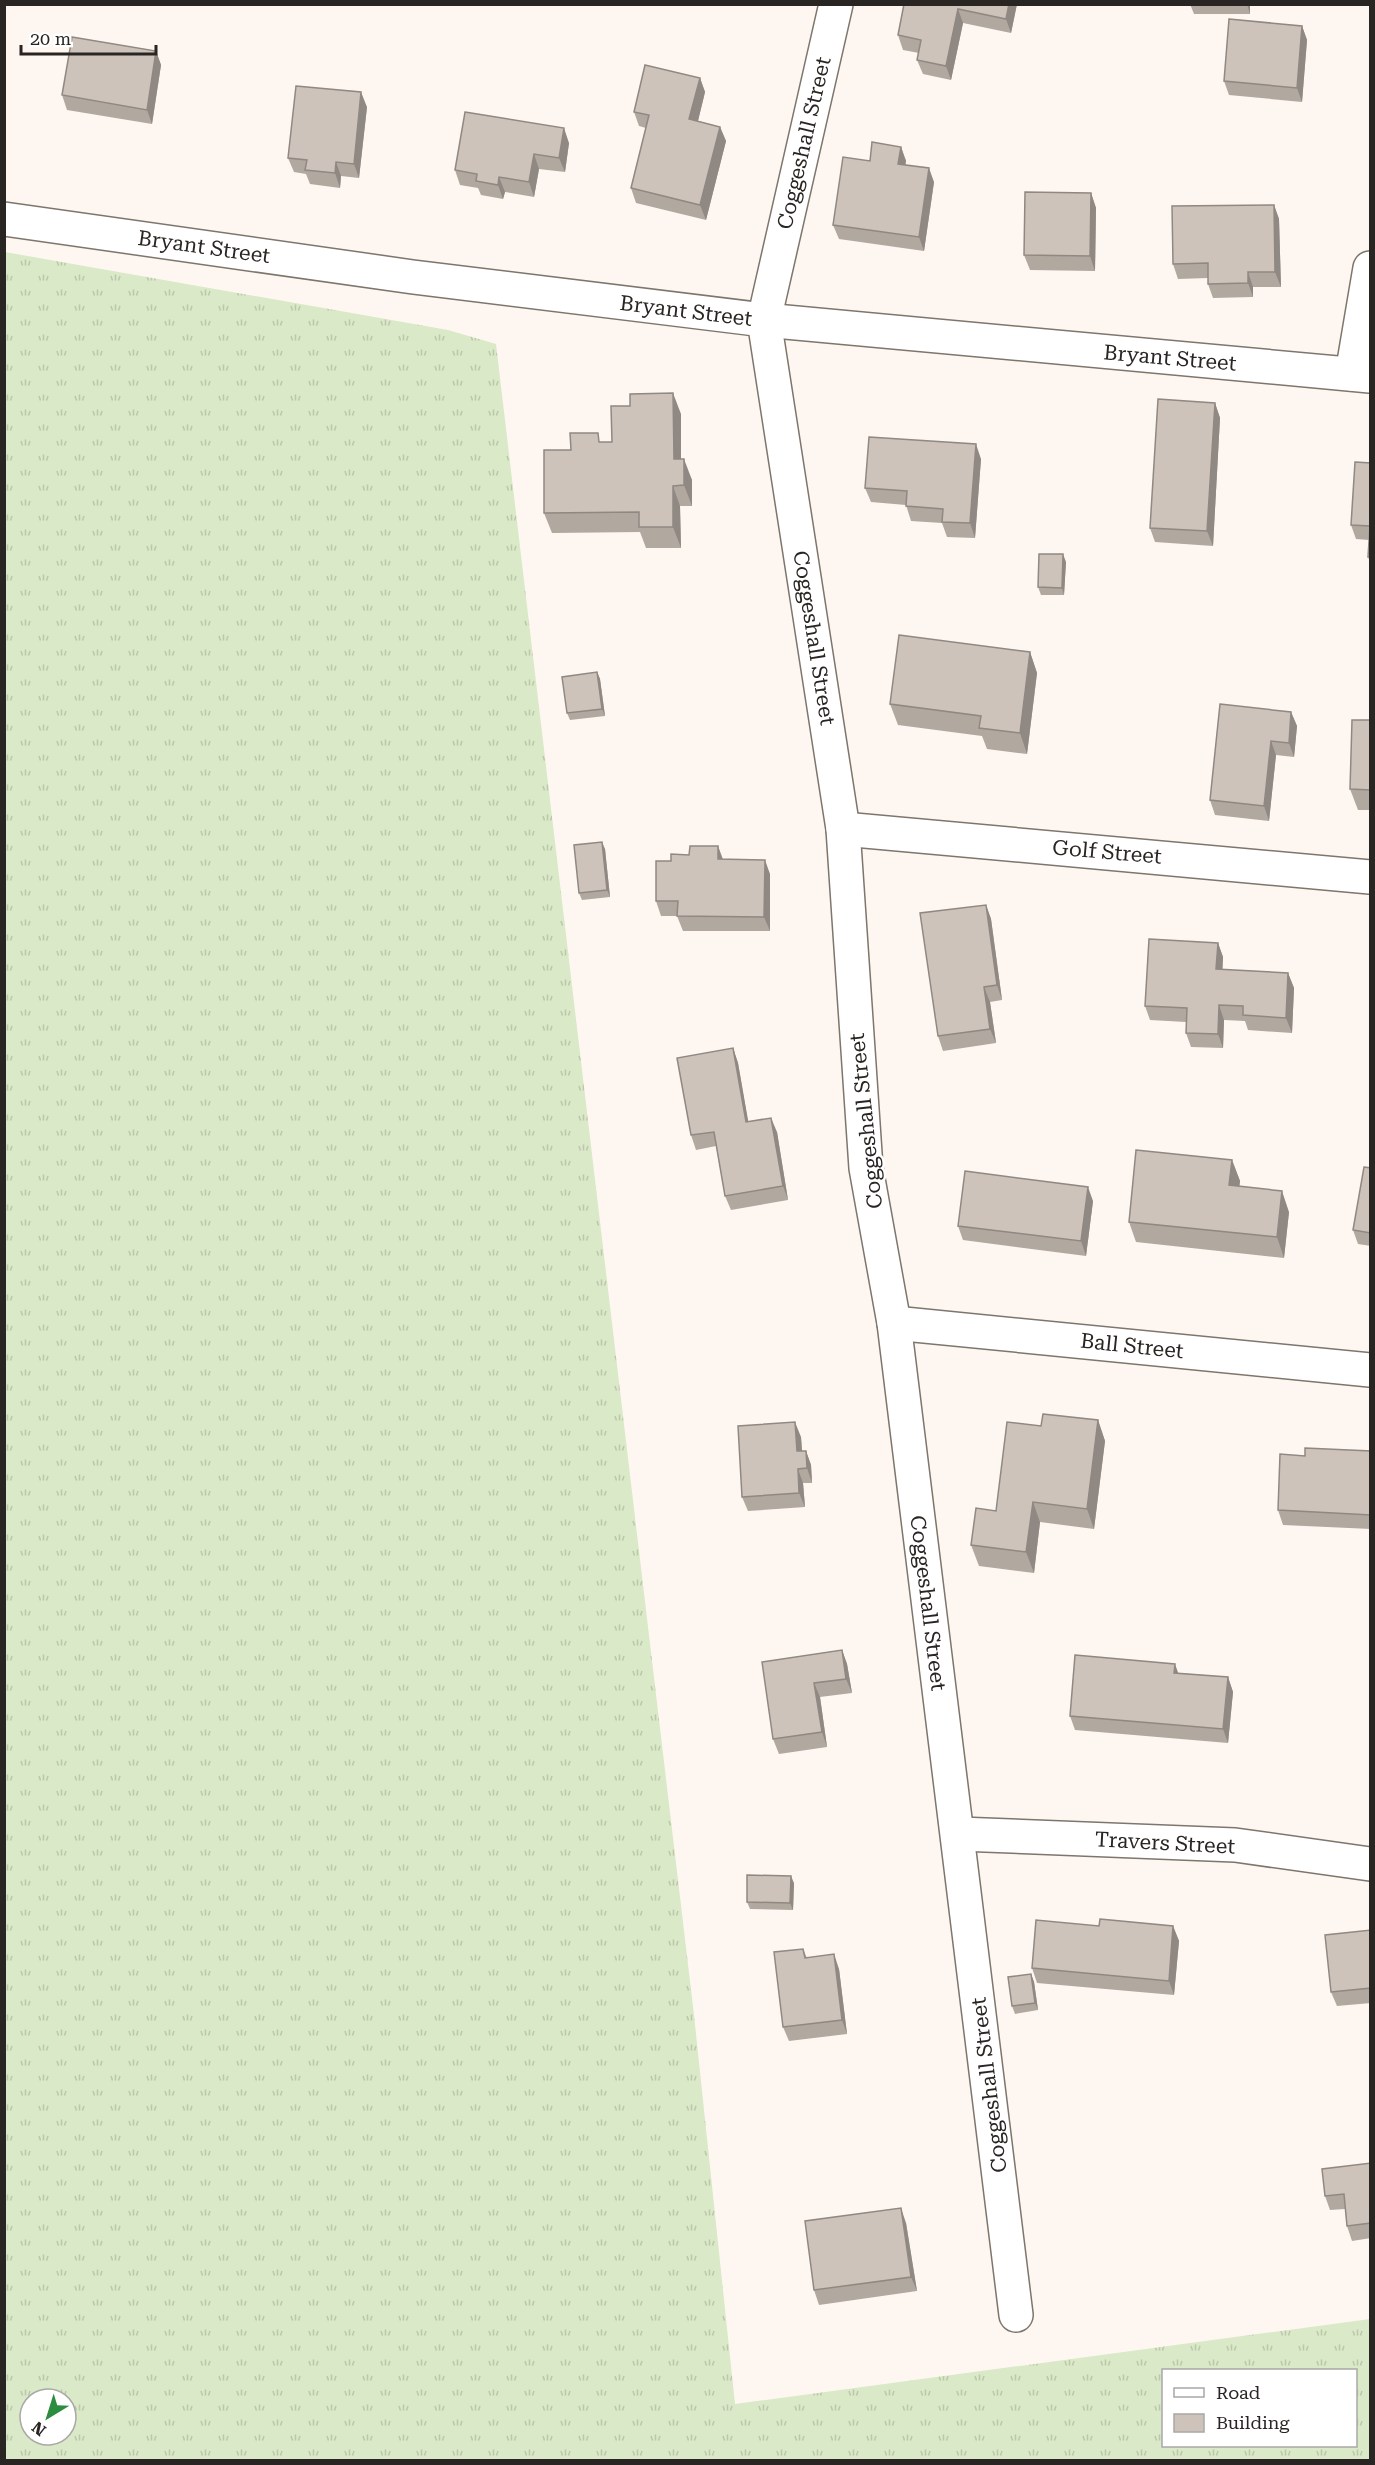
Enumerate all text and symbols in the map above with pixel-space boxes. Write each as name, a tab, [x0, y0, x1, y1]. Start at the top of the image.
scale bar	[21, 18, 156, 56]
text: 20 m	[30, 28, 71, 49]
street label: Coggeshall Street	[772, 54, 836, 232]
street label: Bryant Street	[136, 226, 272, 268]
street label: Bryant Street	[618, 291, 754, 331]
street label: Bryant Street	[1103, 340, 1238, 376]
street label: Coggeshall Street	[788, 549, 840, 727]
street label: Golf Street	[1051, 835, 1163, 869]
street label: Coggeshall Street	[845, 1032, 887, 1210]
street label: Ball Street	[1079, 1329, 1185, 1363]
street label: Coggeshall Street	[905, 1514, 951, 1692]
street label: Travers Street	[1094, 1827, 1236, 1859]
street label: Coggeshall Street	[966, 1996, 1012, 2174]
legend	[1162, 2369, 1357, 2447]
text: Road	[1216, 2382, 1261, 2403]
north arrow	[18, 2387, 78, 2447]
text: Building	[1216, 2412, 1290, 2433]
text: N	[28, 2417, 50, 2440]

